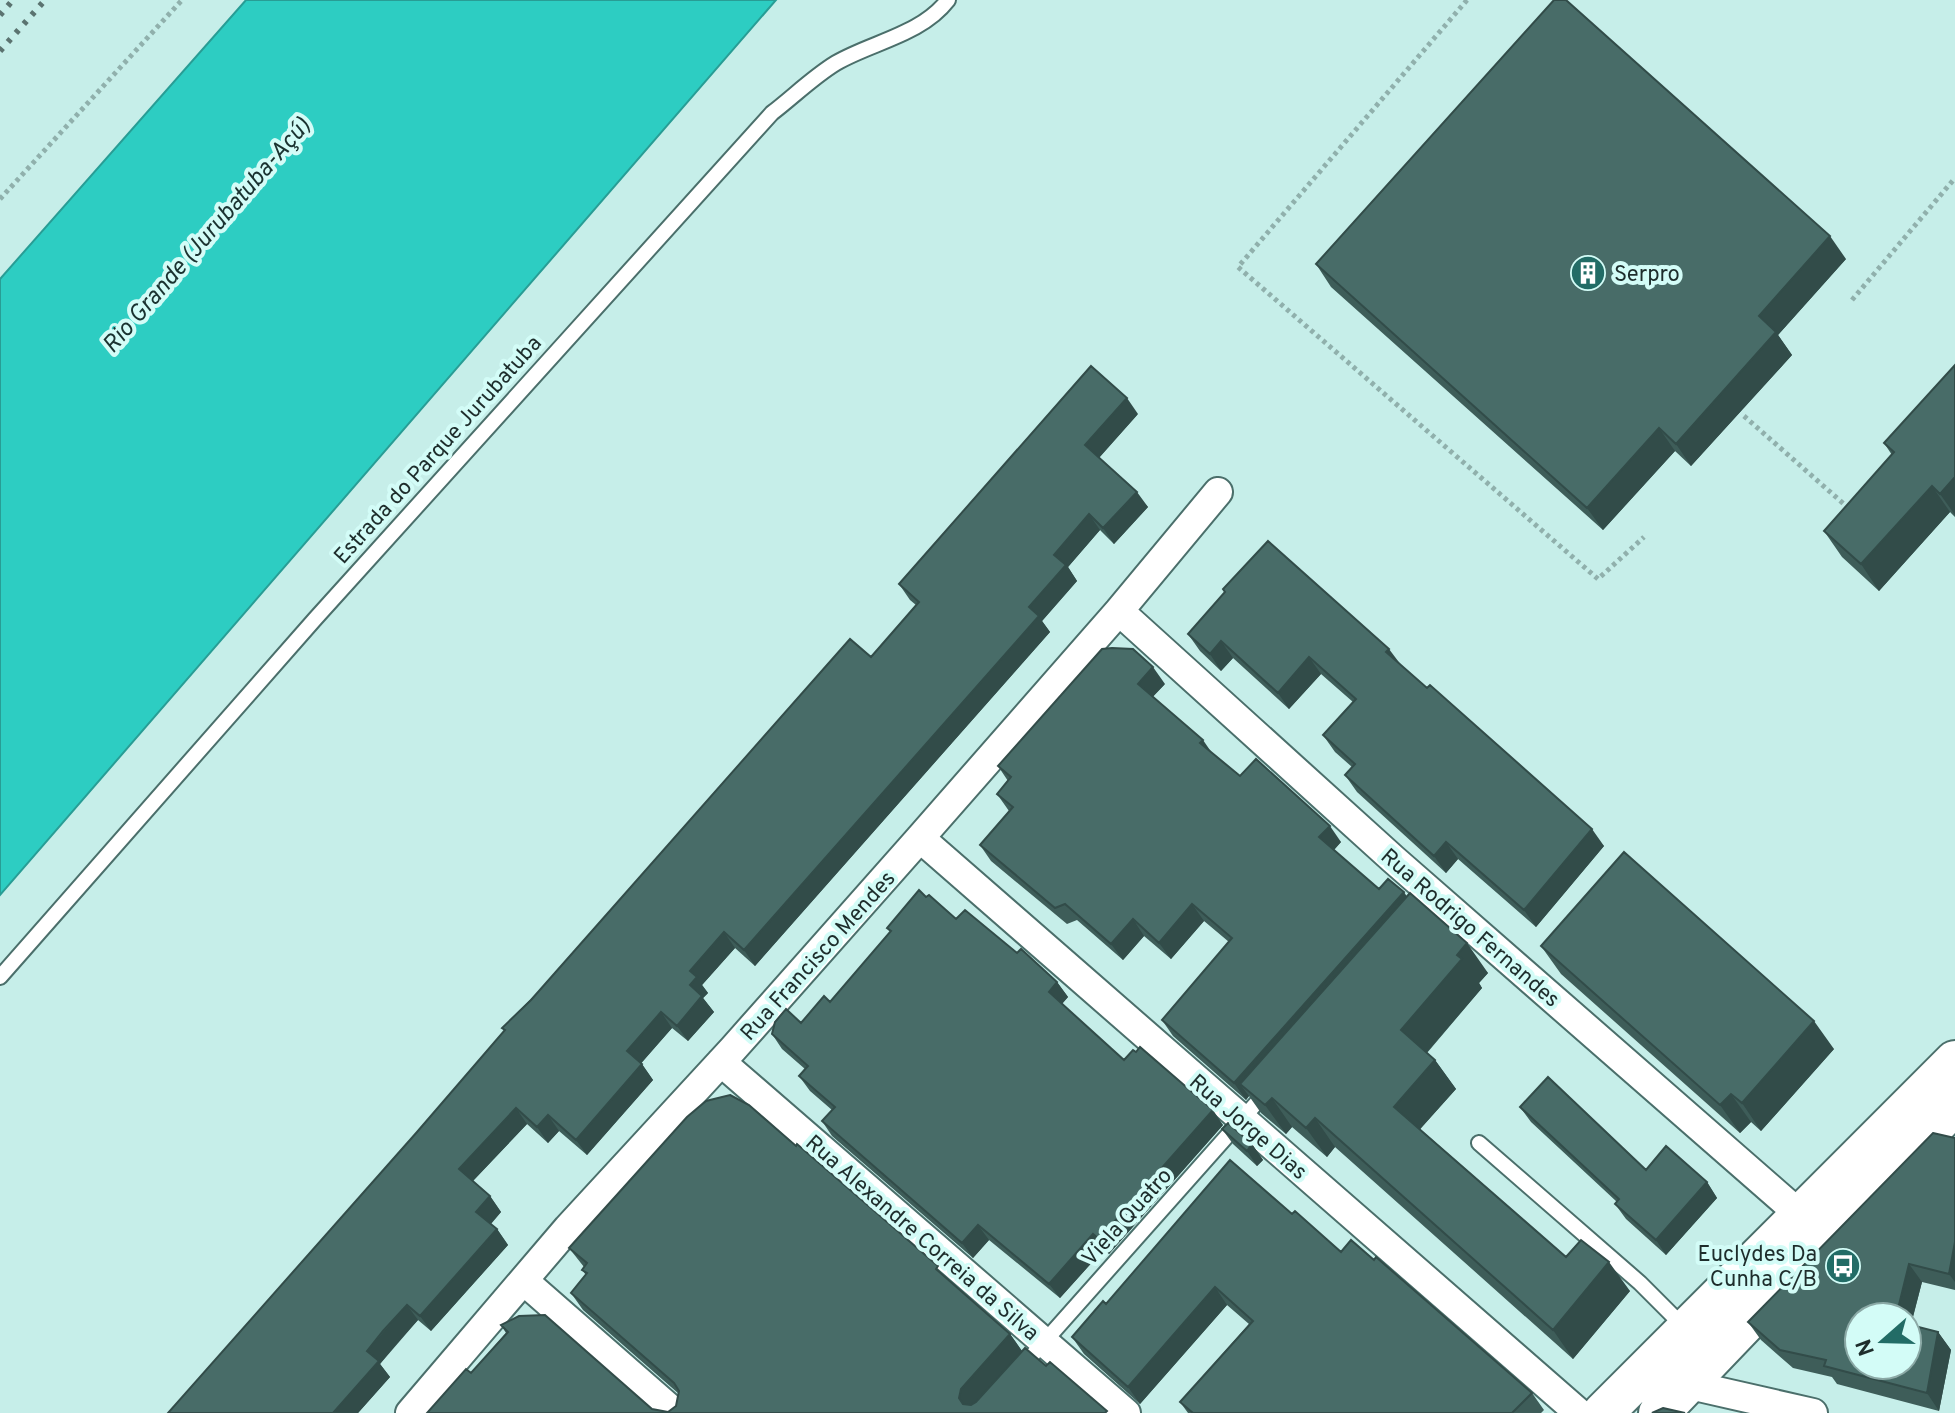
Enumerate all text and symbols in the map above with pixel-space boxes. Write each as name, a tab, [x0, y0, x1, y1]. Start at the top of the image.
water label: Rio Grande (Jurubatuba-Açú)	[97, 112, 318, 360]
building icon: Serpro	[1569, 254, 1607, 292]
place label: Serpro	[1614, 262, 1680, 289]
street label: Estrada do Parque Jurubatuba	[329, 331, 549, 570]
street label: Rua Rodrigo Fernandes	[1374, 844, 1565, 1014]
street label: Rua Francisco Mendes	[736, 866, 902, 1047]
street label: Rua Jorge Dias	[1183, 1069, 1312, 1186]
street label: Rua Alexandre Correia da Silva	[799, 1130, 1044, 1348]
street label: Viela Quatro	[1077, 1163, 1179, 1272]
place label: Euclydes Da Cunha C/B	[1698, 1242, 1817, 1294]
bus stop icon: Euclydes Da Cunha C/B	[1824, 1247, 1862, 1285]
north arrow	[1843, 1301, 1923, 1381]
text: N	[1851, 1335, 1882, 1359]

